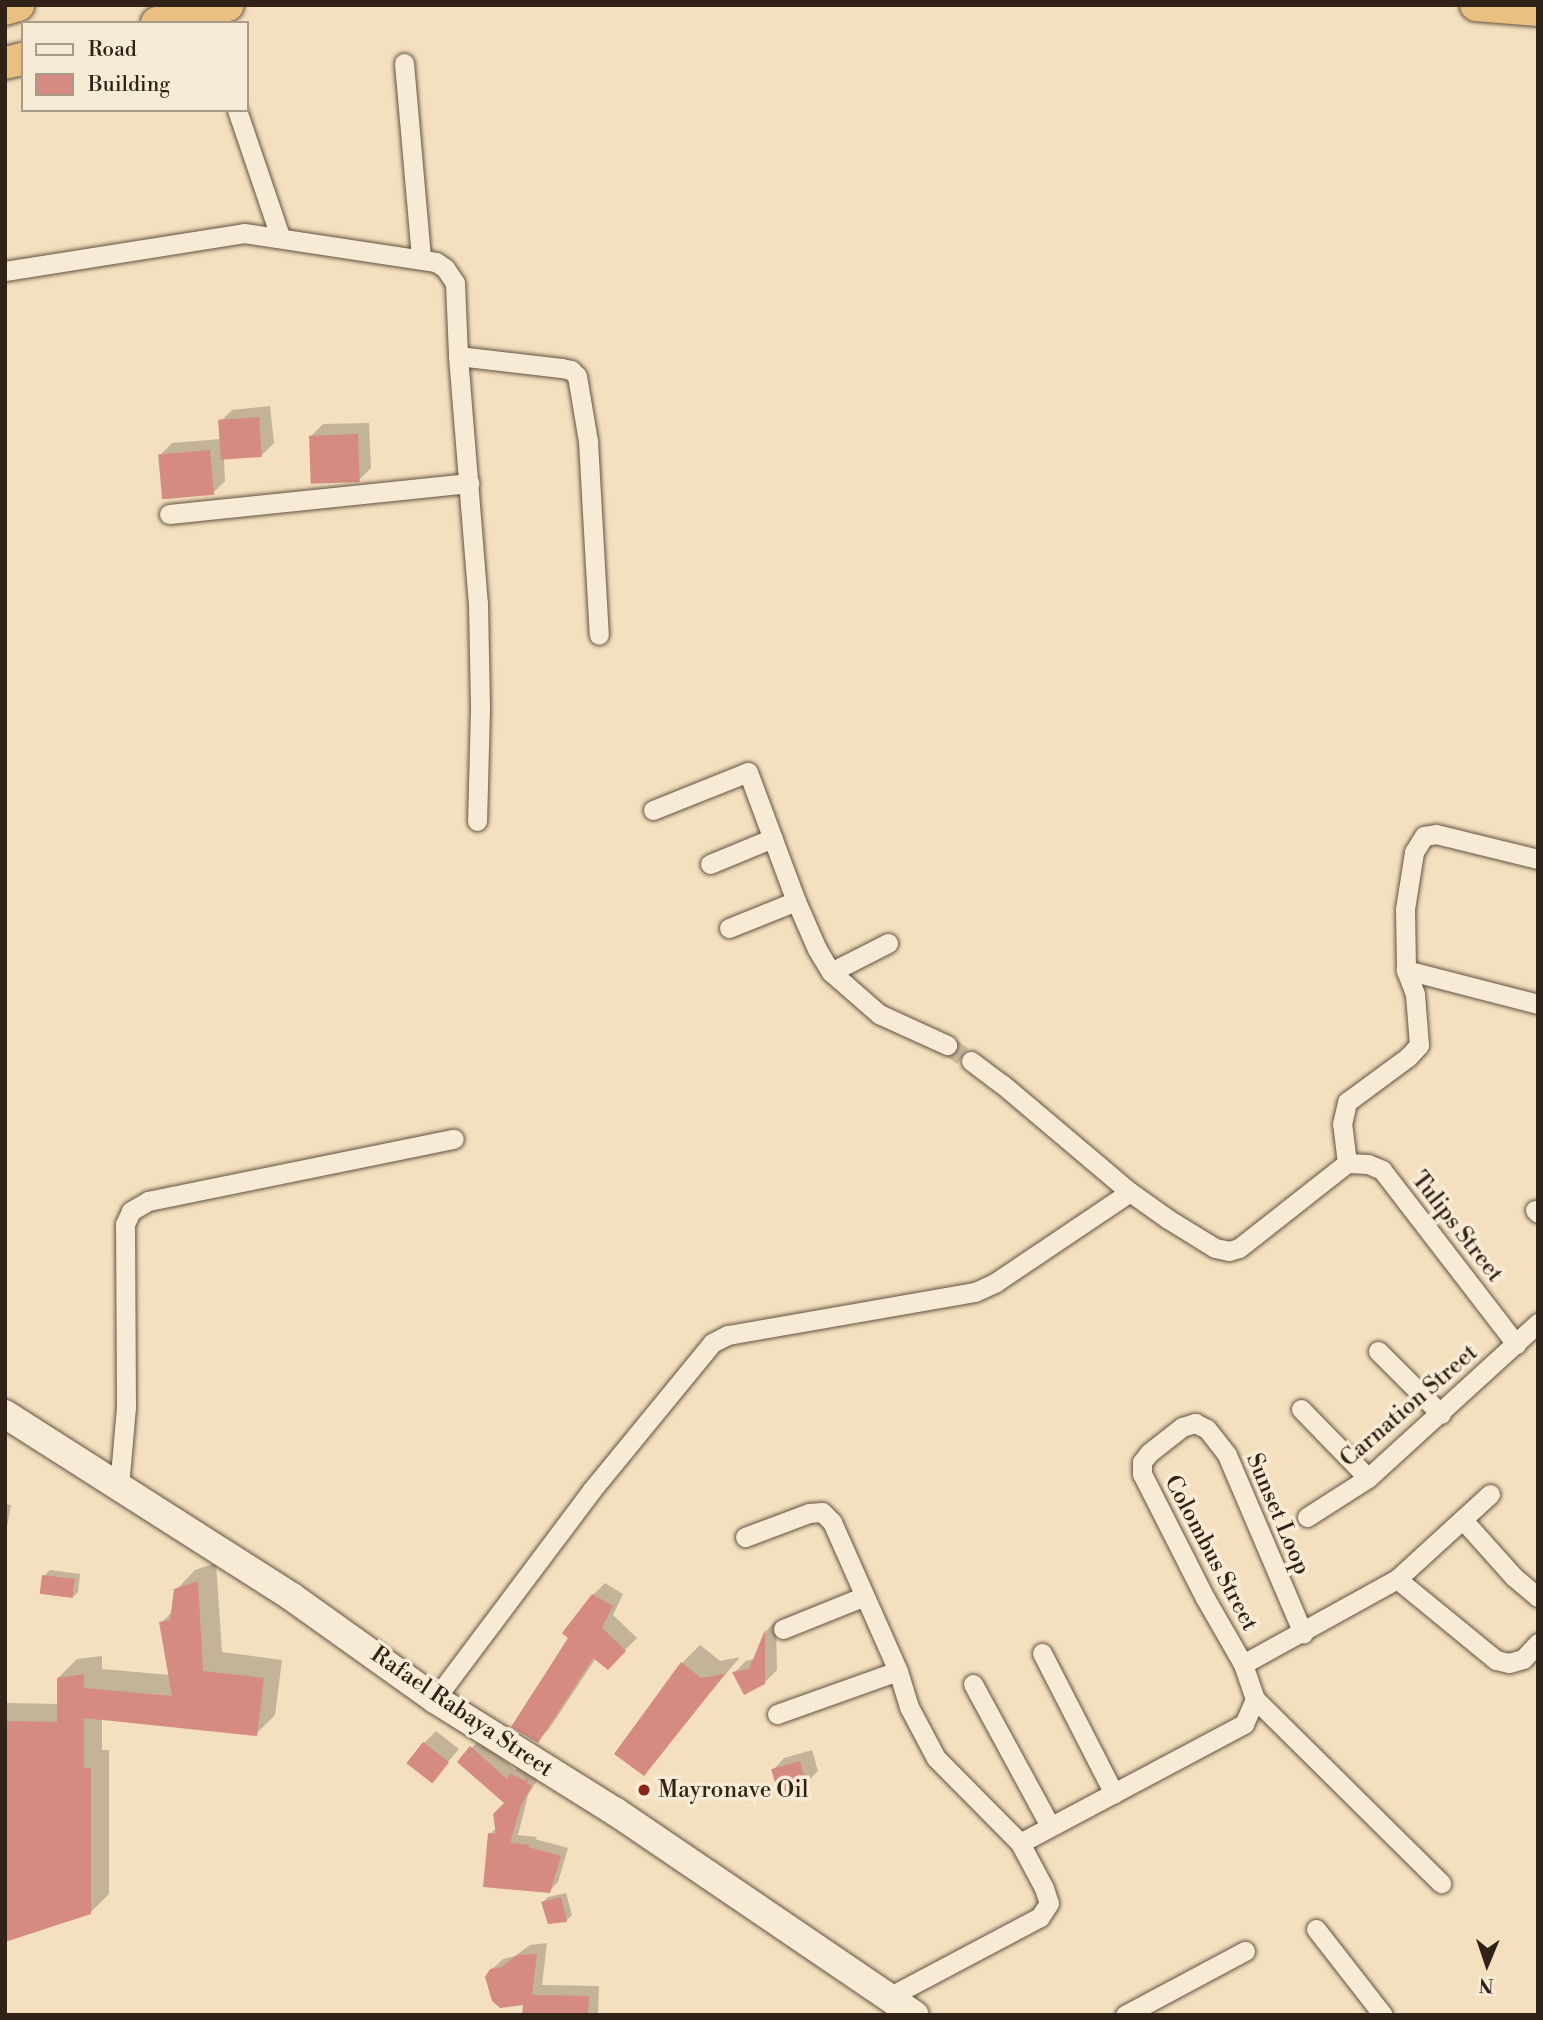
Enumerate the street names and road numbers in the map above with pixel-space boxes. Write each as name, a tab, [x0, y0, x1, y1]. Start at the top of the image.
street label: Tulips Street	[1405, 1166, 1509, 1288]
street label: Carnation Street	[1335, 1339, 1483, 1473]
street label: Sunset Loop	[1240, 1449, 1316, 1579]
street label: Colombus Street	[1158, 1471, 1264, 1635]
street label: Rafael Rabaya Street	[366, 1641, 558, 1783]

